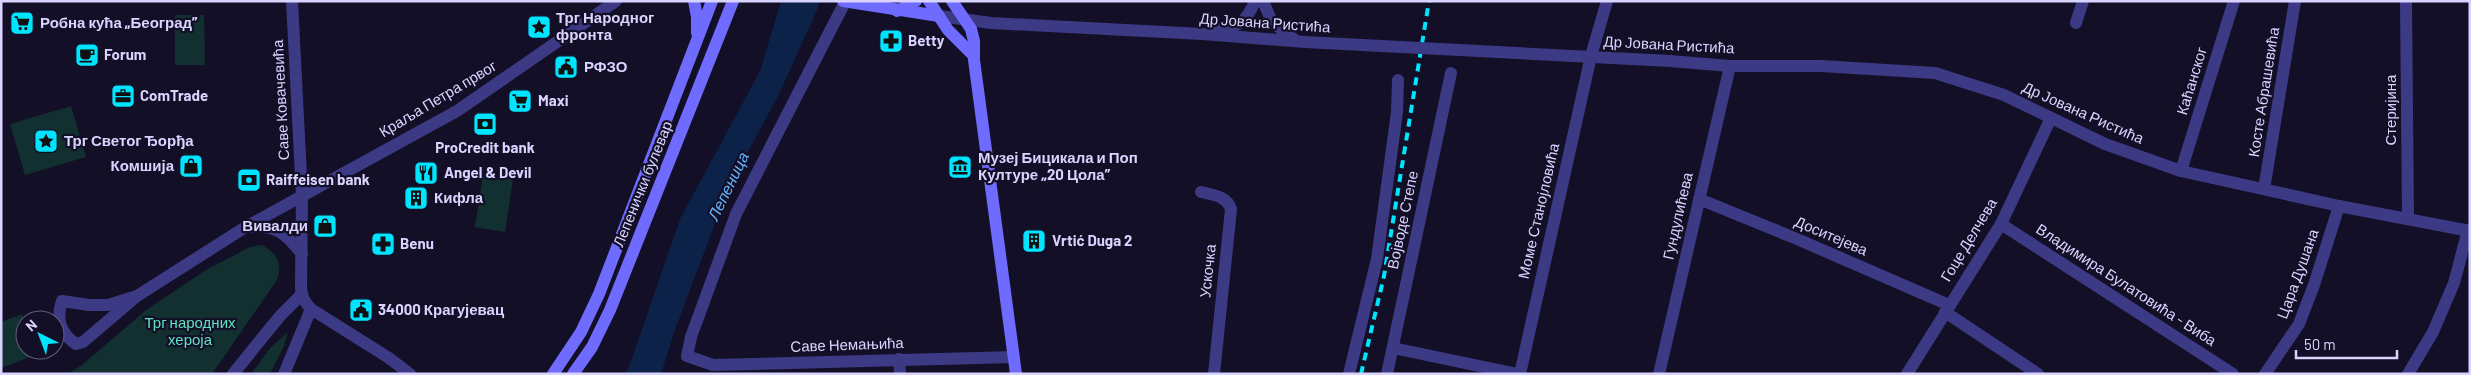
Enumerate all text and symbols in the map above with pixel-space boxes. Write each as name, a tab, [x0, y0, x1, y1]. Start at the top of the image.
place label: Трг Народног фронта	[556, 8, 654, 43]
street label: Др Јована Ристића	[1199, 8, 1332, 36]
supermarket icon: Робна кућа „Београд”	[9, 10, 35, 36]
place label: Робна кућа „Београд”	[40, 13, 198, 31]
place icon: Трг Народног фронта	[526, 14, 552, 40]
street label: Косте Абрашевића	[2244, 25, 2282, 158]
pharmacy icon: Betty	[878, 28, 904, 54]
place label: Betty	[908, 31, 945, 49]
street label: Др Јована Ристића	[1603, 32, 1736, 56]
street label: Саве Ковачевића	[268, 39, 292, 161]
cafe icon: Forum	[74, 42, 100, 68]
street label: Каћанског	[2172, 44, 2210, 117]
place label: Forum	[104, 45, 146, 63]
public building icon: РФЗО	[553, 54, 579, 80]
street label: Краља Петра првог	[376, 56, 500, 140]
place label: РФЗО	[584, 57, 628, 75]
street label: Стеријина	[2381, 74, 2399, 145]
street label: Др Јована Ристића	[2020, 77, 2147, 147]
office icon: ComTrade	[110, 83, 136, 109]
place label: ComTrade	[140, 86, 208, 104]
supermarket icon: Maxi	[507, 88, 533, 114]
place label: Maxi	[538, 91, 569, 109]
bank icon: ProCredit bank	[472, 111, 498, 137]
street label: Лепенички булевар	[609, 118, 676, 249]
place icon: Трг Светог Ђорђа	[33, 128, 59, 154]
place label: Трг Светог Ђорђа	[64, 131, 194, 149]
place label: ProCredit bank	[435, 138, 535, 156]
street label: Моме Станојловића	[1514, 140, 1563, 280]
water label: Лепеница	[702, 148, 752, 224]
place label: Музеј Бицикала и Поп Културе „20 Цола”	[978, 148, 1138, 183]
shop icon: Комшија	[178, 153, 204, 179]
museum icon: Музеј Бицикала и Поп Културе „20 Цола”	[947, 154, 973, 180]
place label: Комшија	[111, 156, 175, 174]
restaurant icon: Angel & Devil	[413, 160, 439, 186]
place label: Angel & Devil	[444, 163, 531, 181]
bank icon: Raiffeisen bank	[236, 167, 262, 193]
street label: Војводе Степе	[1383, 169, 1421, 271]
place label: Raiffeisen bank	[266, 170, 370, 188]
street label: Гундулићева	[1658, 170, 1696, 261]
building icon: Кифла	[403, 185, 429, 211]
place label: Кифла	[434, 188, 484, 206]
street label: Гоце Делчева	[1936, 194, 2000, 284]
street label: Доситејева	[1792, 212, 1871, 259]
shop icon: Вивалди	[312, 213, 338, 239]
place label: Вивалди	[242, 216, 308, 234]
street label: Владимира Булатовића - Виба	[2033, 219, 2220, 350]
street label: Цара Душана	[2272, 226, 2322, 321]
building icon: Vrtić Duga 2	[1021, 228, 1047, 254]
pharmacy icon: Benu	[370, 231, 396, 257]
place label: Vrtić Duga 2	[1052, 231, 1133, 249]
place label: Benu	[400, 234, 434, 252]
street label: Ускочка	[1195, 243, 1219, 299]
public building icon: 34000 Крагујевац	[348, 297, 374, 323]
place label: 34000 Крагујевац	[378, 300, 505, 318]
north arrow	[15, 310, 65, 360]
park label: Трг народних хероја	[144, 313, 236, 348]
text: N	[22, 316, 40, 334]
scale bar	[2296, 328, 2397, 360]
street label: Саве Немањића	[790, 333, 905, 355]
text: 50 m	[2304, 335, 2336, 353]

